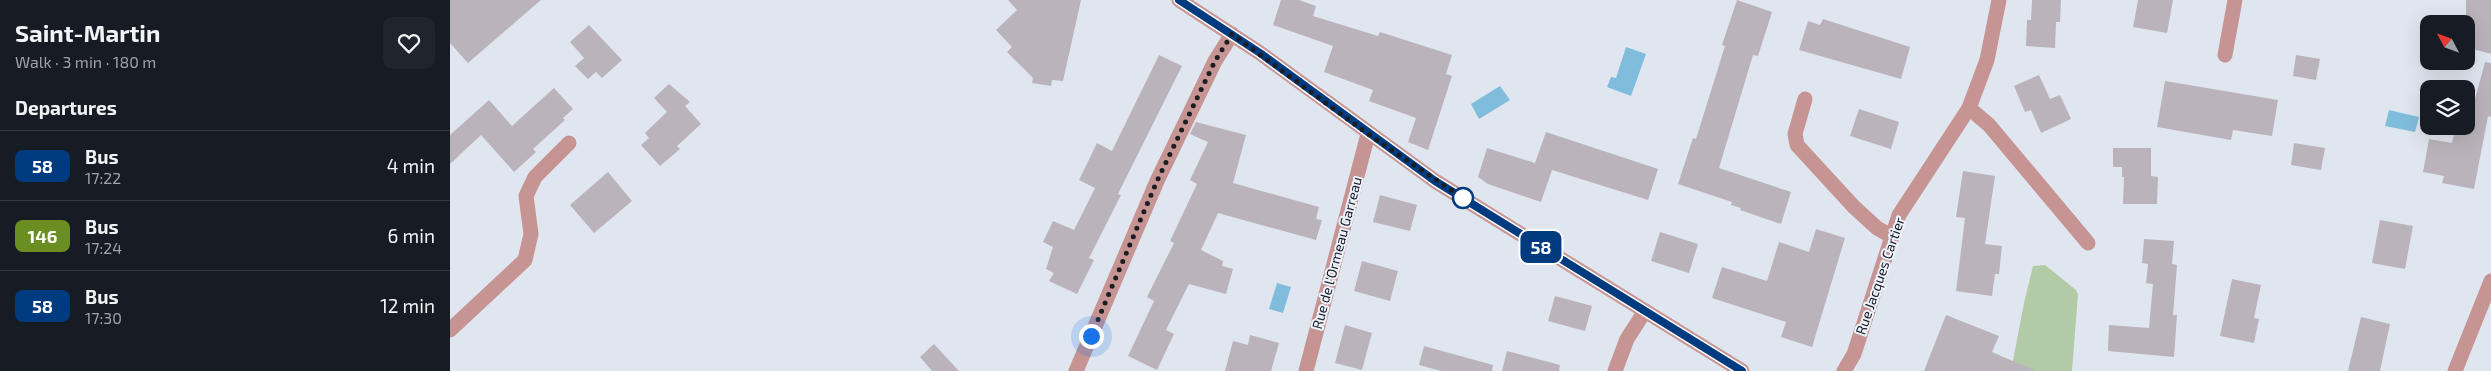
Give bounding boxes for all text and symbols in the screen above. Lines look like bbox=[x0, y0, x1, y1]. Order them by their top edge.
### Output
north arrow bbox=[2420, 15, 2475, 70]
map controls bbox=[2420, 15, 2475, 135]
button: heart bbox=[383, 17, 435, 69]
text: Saint-Martin bbox=[15, 18, 160, 47]
text: Walk · 3 min · 180 m bbox=[15, 52, 156, 71]
button: layers bbox=[2420, 80, 2475, 135]
text: Departures bbox=[15, 96, 117, 119]
text: Bus bbox=[85, 145, 119, 168]
text: 4 min bbox=[387, 154, 435, 177]
text: 58 bbox=[32, 155, 53, 177]
text: 17:22 bbox=[85, 168, 121, 187]
street label: Rue de l'Ormeau Garreau bbox=[1308, 175, 1365, 331]
unlabelled marker bbox=[1452, 187, 1474, 209]
text: Bus bbox=[85, 215, 119, 238]
street label: Rue Jacques Cartier bbox=[1851, 215, 1908, 337]
text: 6 min bbox=[387, 224, 435, 247]
text: 146 bbox=[28, 225, 57, 247]
line badge: 58 bbox=[1518, 231, 1564, 263]
text: 58 bbox=[1530, 236, 1552, 258]
text: 17:24 bbox=[85, 238, 122, 257]
text: Bus bbox=[85, 285, 119, 308]
text: 12 min bbox=[380, 294, 435, 317]
text: 58 bbox=[32, 295, 53, 317]
text: 17:30 bbox=[85, 308, 122, 327]
your location bbox=[1079, 324, 1104, 349]

